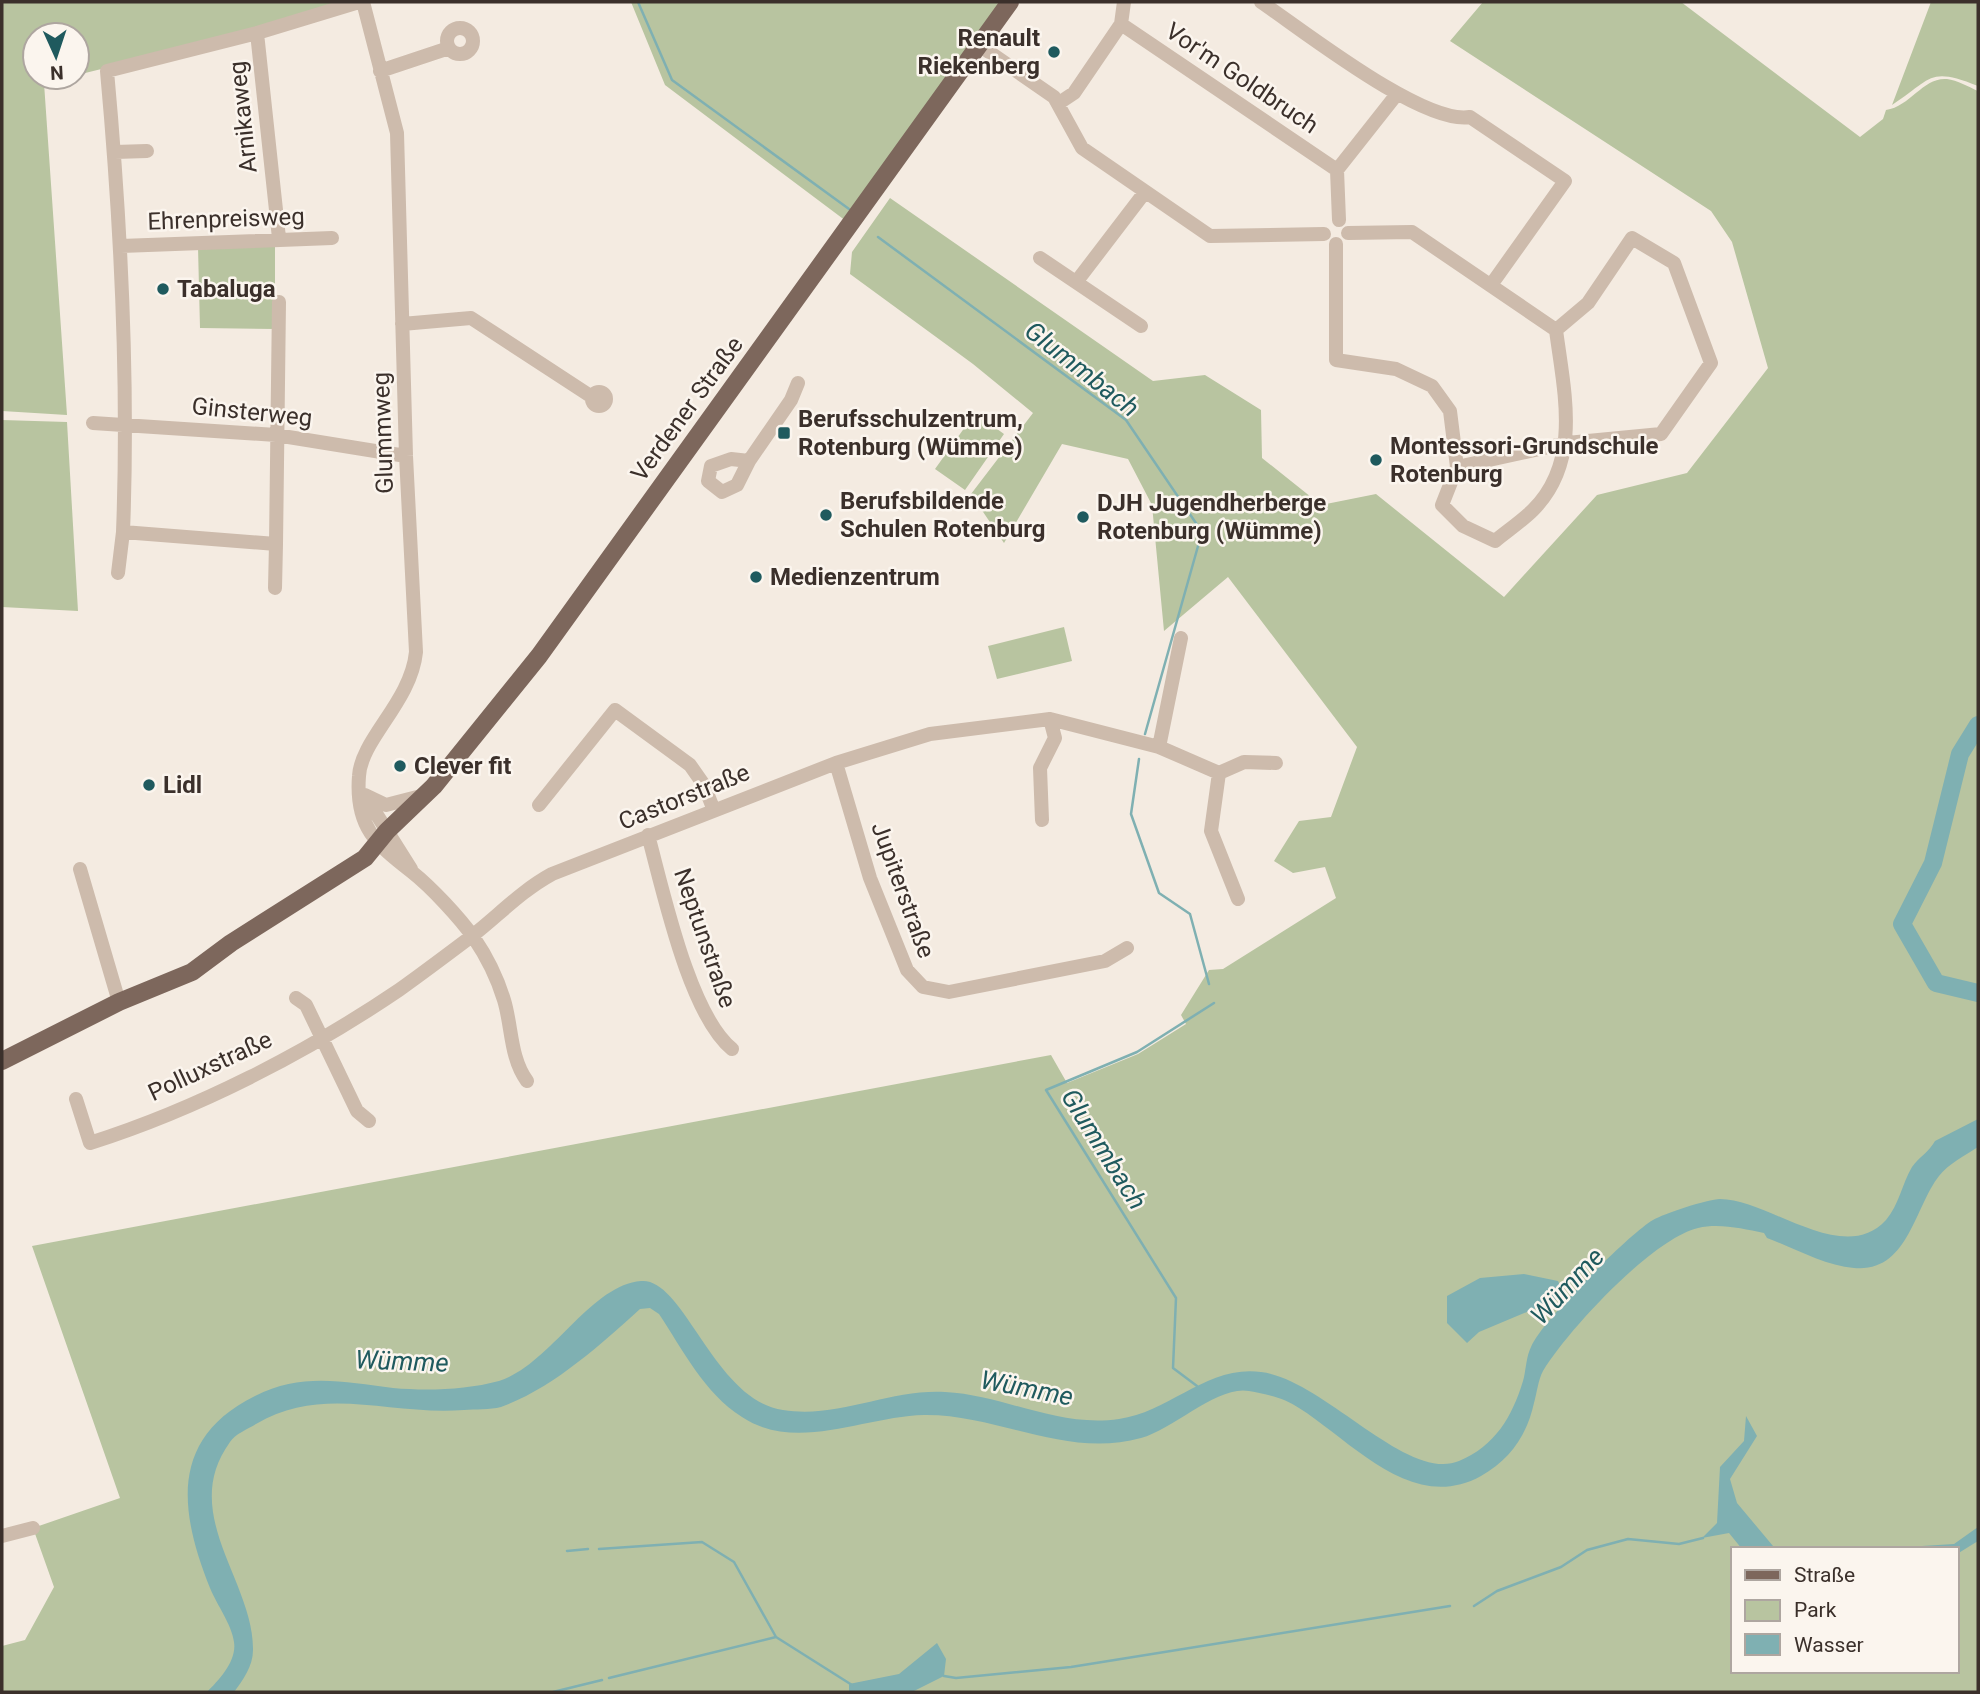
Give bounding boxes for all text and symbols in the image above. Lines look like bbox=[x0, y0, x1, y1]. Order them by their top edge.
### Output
street label: Vor'm Goldbruch bbox=[1160, 17, 1324, 139]
north arrow bbox=[21, 21, 91, 91]
place label: Renault Riekenberg bbox=[918, 24, 1040, 80]
marker: Renault Riekenberg bbox=[1046, 44, 1062, 60]
street label: Arnikaweg bbox=[223, 60, 263, 174]
text: N bbox=[50, 61, 64, 84]
street label: Ehrenpreisweg bbox=[147, 202, 305, 236]
place label: Tabaluga bbox=[177, 275, 276, 303]
marker: Tabaluga bbox=[155, 281, 171, 297]
water label: Glummbach bbox=[1019, 315, 1145, 423]
street label: Verdener Straße bbox=[625, 331, 749, 487]
street label: Glummweg bbox=[367, 372, 399, 494]
street label: Ginsterweg bbox=[190, 392, 314, 432]
place label: Berufsschulzentrum, Rotenburg (Wümme) bbox=[798, 405, 1023, 461]
marker: Berufsschulzentrum, Rotenburg (Wümme) bbox=[776, 425, 792, 441]
place label: Montessori-Grundschule Rotenburg bbox=[1390, 432, 1659, 488]
marker: Montessori-Grundschule Rotenburg bbox=[1368, 452, 1384, 468]
place label: Berufsbildende Schulen Rotenburg bbox=[840, 487, 1046, 543]
place label: DJH Jugendherberge Rotenburg (Wümme) bbox=[1097, 489, 1326, 545]
marker: Berufsbildende Schulen Rotenburg bbox=[818, 507, 834, 523]
marker: DJH Jugendherberge Rotenburg (Wümme) bbox=[1075, 509, 1091, 525]
place label: Medienzentrum bbox=[770, 563, 940, 591]
marker: Medienzentrum bbox=[748, 569, 764, 585]
place label: Clever fit bbox=[414, 752, 511, 780]
marker: Clever fit bbox=[392, 758, 408, 774]
street label: Castorstraße bbox=[615, 758, 753, 836]
place label: Lidl bbox=[163, 771, 202, 799]
marker: Lidl bbox=[141, 777, 157, 793]
street label: Jupiterstraße bbox=[865, 818, 941, 962]
street label: Neptunstraße bbox=[668, 865, 742, 1011]
street label: Polluxstraße bbox=[144, 1025, 276, 1107]
water label: Glummbach bbox=[1055, 1083, 1153, 1215]
water label: Wümme bbox=[1524, 1242, 1610, 1330]
water label: Wümme bbox=[355, 1344, 449, 1378]
water label: Wümme bbox=[978, 1364, 1076, 1412]
legend bbox=[1731, 1547, 1959, 1673]
text: Straße bbox=[1794, 1563, 1855, 1587]
text: Park bbox=[1794, 1598, 1837, 1622]
text: Wasser bbox=[1794, 1633, 1864, 1657]

